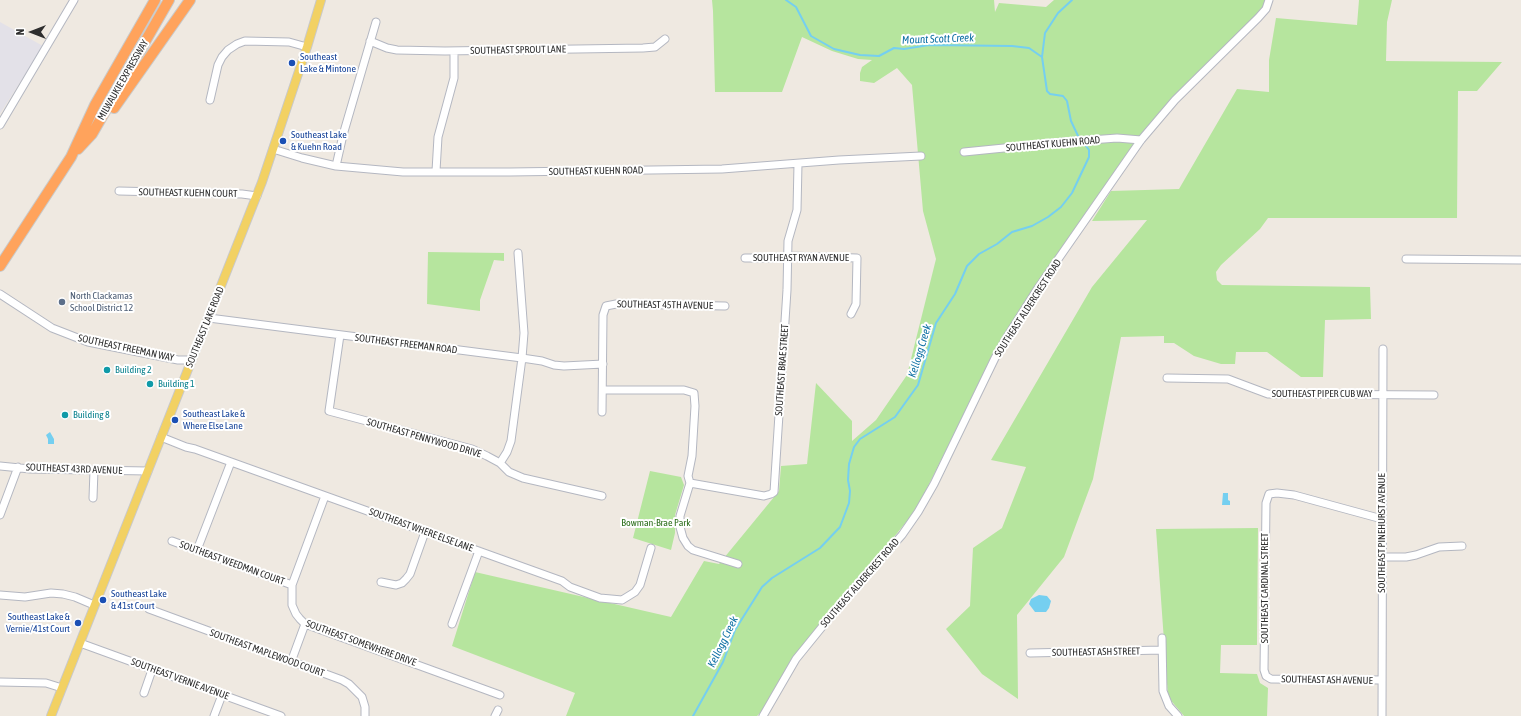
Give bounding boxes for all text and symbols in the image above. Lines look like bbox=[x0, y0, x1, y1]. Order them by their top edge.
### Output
north arrow bbox=[12, 12, 52, 52]
text: N bbox=[14, 29, 26, 35]
water label: Mount Scott Creek bbox=[902, 31, 974, 47]
street label: MILWAUKIE EXPRESSWAY bbox=[95, 38, 151, 122]
street label: SOUTHEAST SPROUT LANE bbox=[470, 43, 566, 57]
place label: Southeast Lake & Mintone bbox=[300, 51, 356, 74]
marker: Southeast Lake & Mintone bbox=[287, 58, 297, 68]
place label: Southeast Lake & Kuehn Road bbox=[291, 129, 347, 152]
street label: SOUTHEAST KUEHN ROAD bbox=[1005, 134, 1101, 154]
marker: Southeast Lake & Kuehn Road bbox=[278, 136, 288, 146]
street label: SOUTHEAST KUEHN ROAD bbox=[549, 164, 643, 178]
street label: SOUTHEAST KUEHN COURT bbox=[138, 186, 238, 200]
street label: SOUTHEAST RYAN AVENUE bbox=[753, 252, 849, 264]
street label: SOUTHEAST ALDERCREST ROAD bbox=[992, 257, 1064, 359]
street label: SOUTHEAST LAKE ROAD bbox=[183, 285, 227, 369]
place label: North Clackamas School District 12 bbox=[70, 290, 133, 314]
marker: North Clackamas School District 12 bbox=[57, 297, 67, 307]
street label: SOUTHEAST 45TH AVENUE bbox=[617, 298, 713, 312]
water label: Kellogg Creek bbox=[906, 323, 934, 379]
street label: SOUTHEAST BRAE STREET bbox=[773, 324, 791, 416]
street label: SOUTHEAST FREEMAN WAY bbox=[77, 332, 175, 364]
street label: SOUTHEAST FREEMAN ROAD bbox=[354, 332, 458, 356]
place label: Building 2 bbox=[115, 364, 152, 376]
marker: Building 2 bbox=[102, 365, 112, 375]
place label: Building 1 bbox=[158, 378, 195, 390]
marker: Building 1 bbox=[145, 379, 155, 389]
street label: SOUTHEAST PIPER CUB WAY bbox=[1272, 388, 1372, 400]
place label: Southeast Lake & Where Else Lane bbox=[183, 408, 245, 432]
place label: Building 8 bbox=[73, 409, 110, 421]
marker: Building 8 bbox=[60, 410, 70, 420]
marker: Southeast Lake & Where Else Lane bbox=[170, 415, 180, 425]
street label: SOUTHEAST PENNYWOOD DRIVE bbox=[365, 416, 483, 460]
street label: SOUTHEAST 43RD AVENUE bbox=[26, 461, 122, 477]
street label: SOUTHEAST PINEHURST AVENUE bbox=[1376, 473, 1388, 593]
street label: SOUTHEAST WHERE ELSE LANE bbox=[367, 506, 475, 554]
park label: Bowman-Brae Park bbox=[621, 517, 691, 529]
street label: SOUTHEAST CARDINAL STREET bbox=[1259, 533, 1271, 643]
street label: SOUTHEAST ALDERCREST ROAD bbox=[818, 536, 902, 630]
street label: SOUTHEAST WEEDMAN COURT bbox=[178, 538, 286, 588]
place label: Southeast Lake & 41st Court bbox=[111, 588, 167, 612]
marker: Southeast Lake & 41st Court bbox=[98, 595, 108, 605]
place label: Southeast Lake & Vernie/41st Court bbox=[6, 611, 70, 634]
water label: Kellogg Creek bbox=[705, 614, 741, 670]
street label: SOUTHEAST SOMEWHERE DRIVE bbox=[304, 617, 418, 669]
marker: Southeast Lake & Vernie/41st Court bbox=[73, 618, 83, 628]
street label: SOUTHEAST MAPLEWOOD COURT bbox=[208, 627, 326, 679]
street label: SOUTHEAST ASH STREET bbox=[1052, 645, 1140, 659]
street label: SOUTHEAST VERNIE AVENUE bbox=[129, 656, 231, 702]
street label: SOUTHEAST ASH AVENUE bbox=[1281, 673, 1373, 687]

